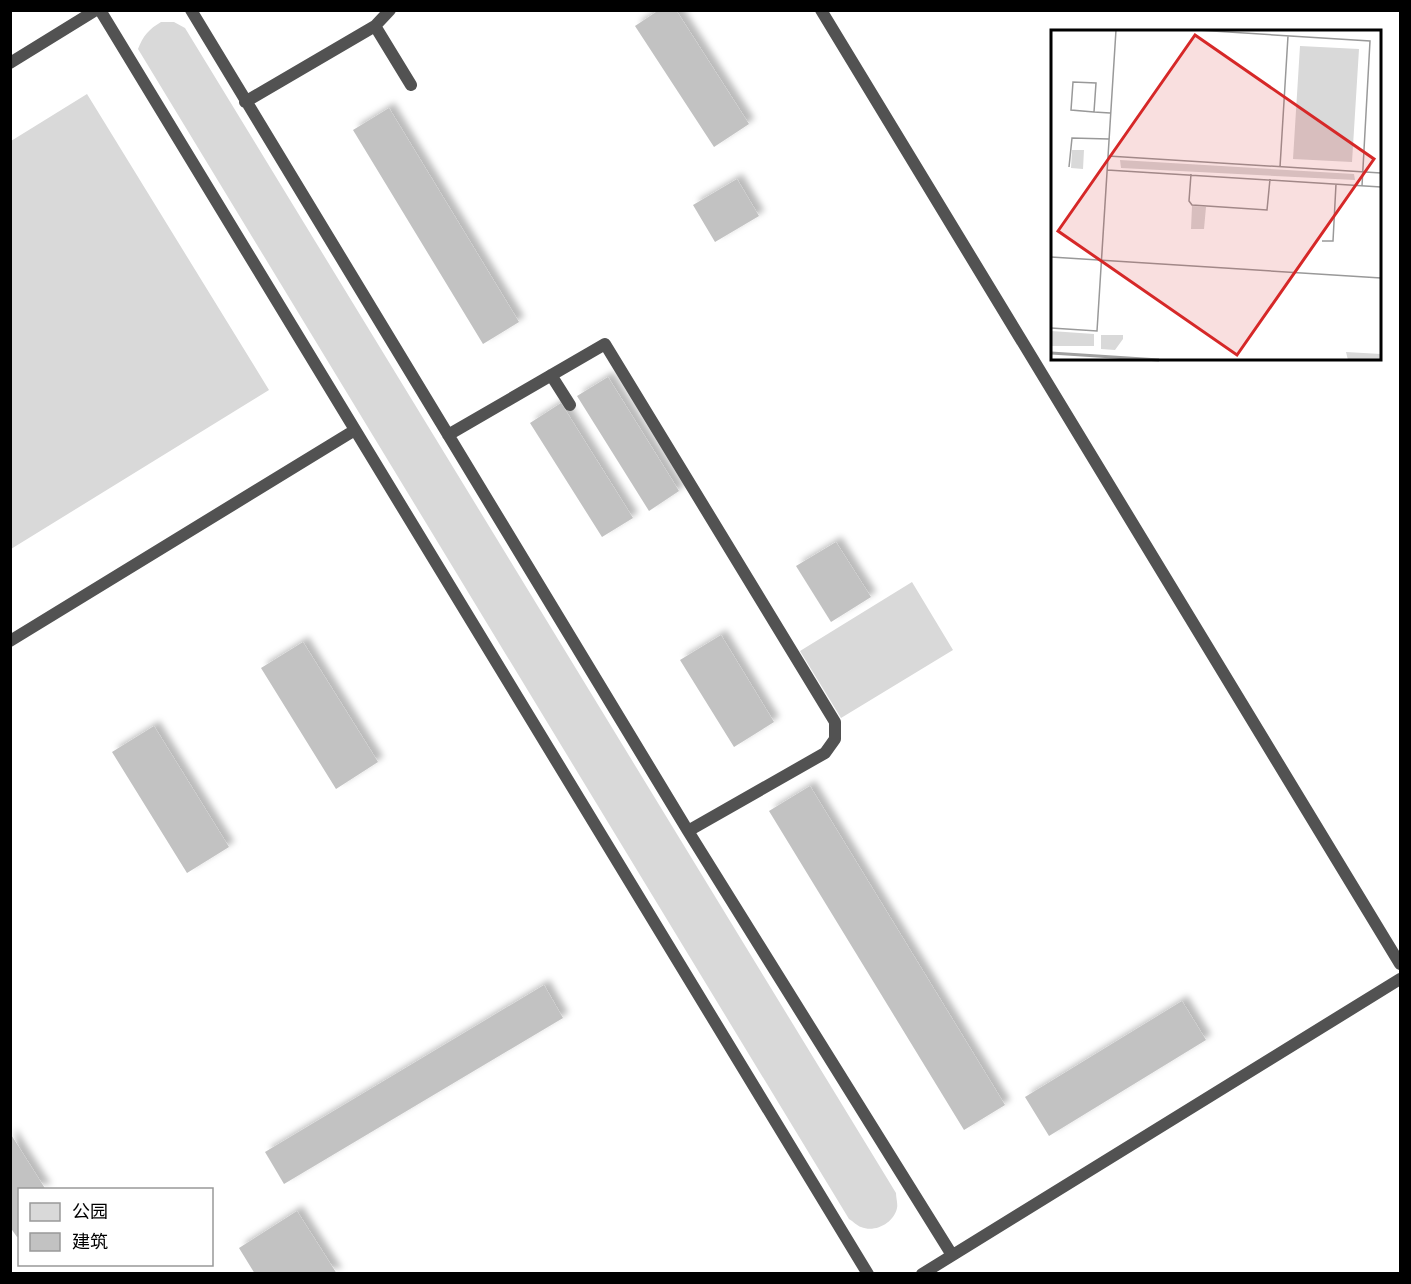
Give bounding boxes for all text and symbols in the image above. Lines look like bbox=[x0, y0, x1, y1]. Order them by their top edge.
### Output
inset map bbox=[1051, 30, 1381, 360]
legend bbox=[18, 1188, 213, 1266]
text: 公园 bbox=[72, 1201, 108, 1223]
text: 建筑 bbox=[72, 1231, 108, 1253]

